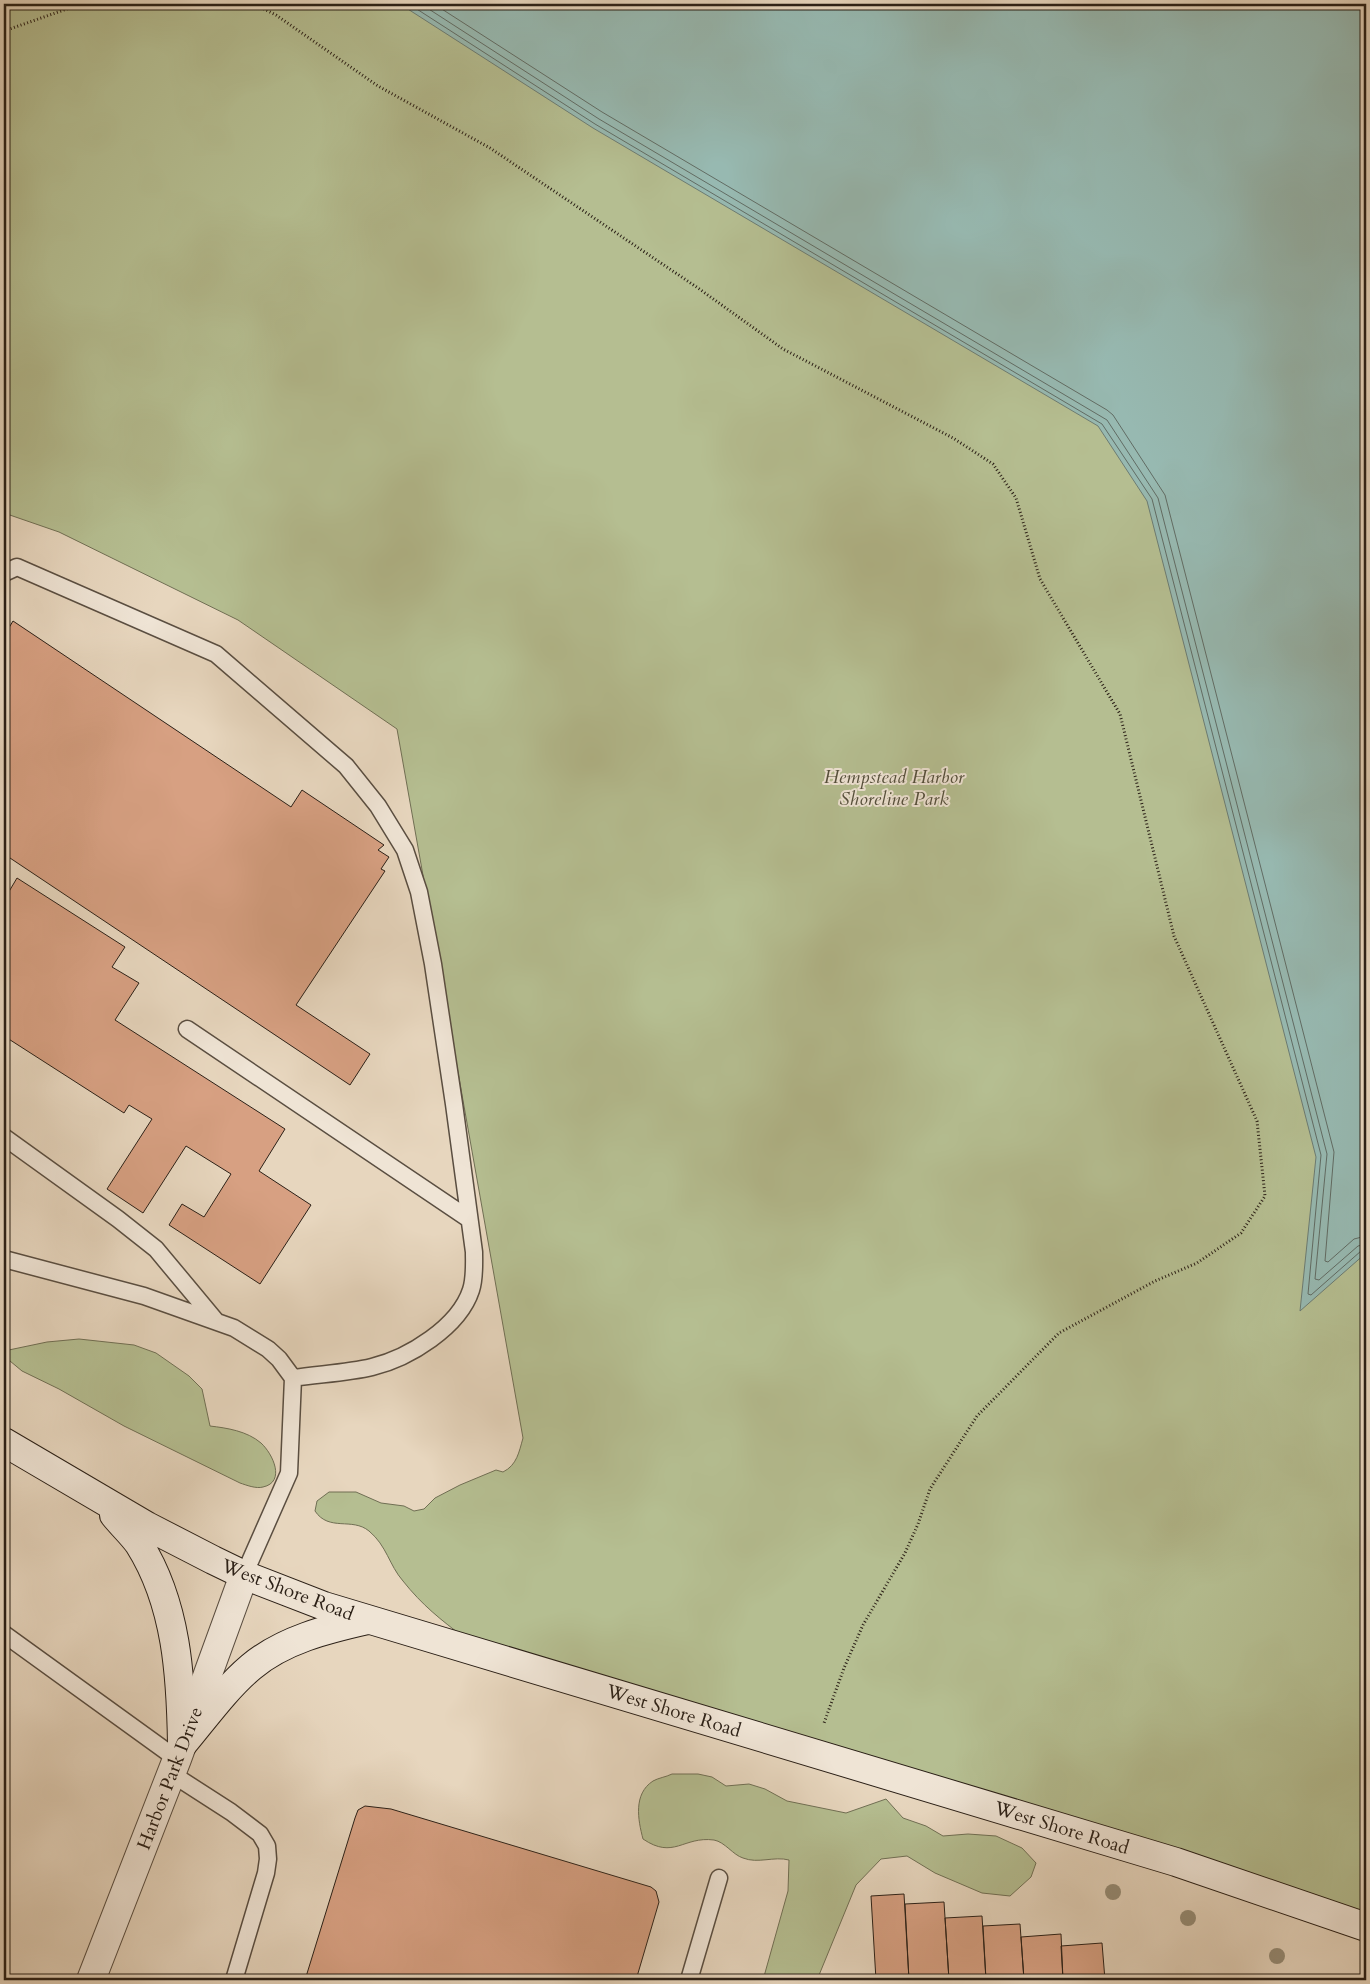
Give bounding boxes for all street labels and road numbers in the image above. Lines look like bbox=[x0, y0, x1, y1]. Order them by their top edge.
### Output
street label: West Shore Road bbox=[217, 1552, 358, 1627]
street label: West Shore Road bbox=[602, 1678, 744, 1744]
street label: Harbor Park Drive bbox=[131, 1703, 209, 1854]
street label: West Shore Road bbox=[990, 1795, 1132, 1861]

